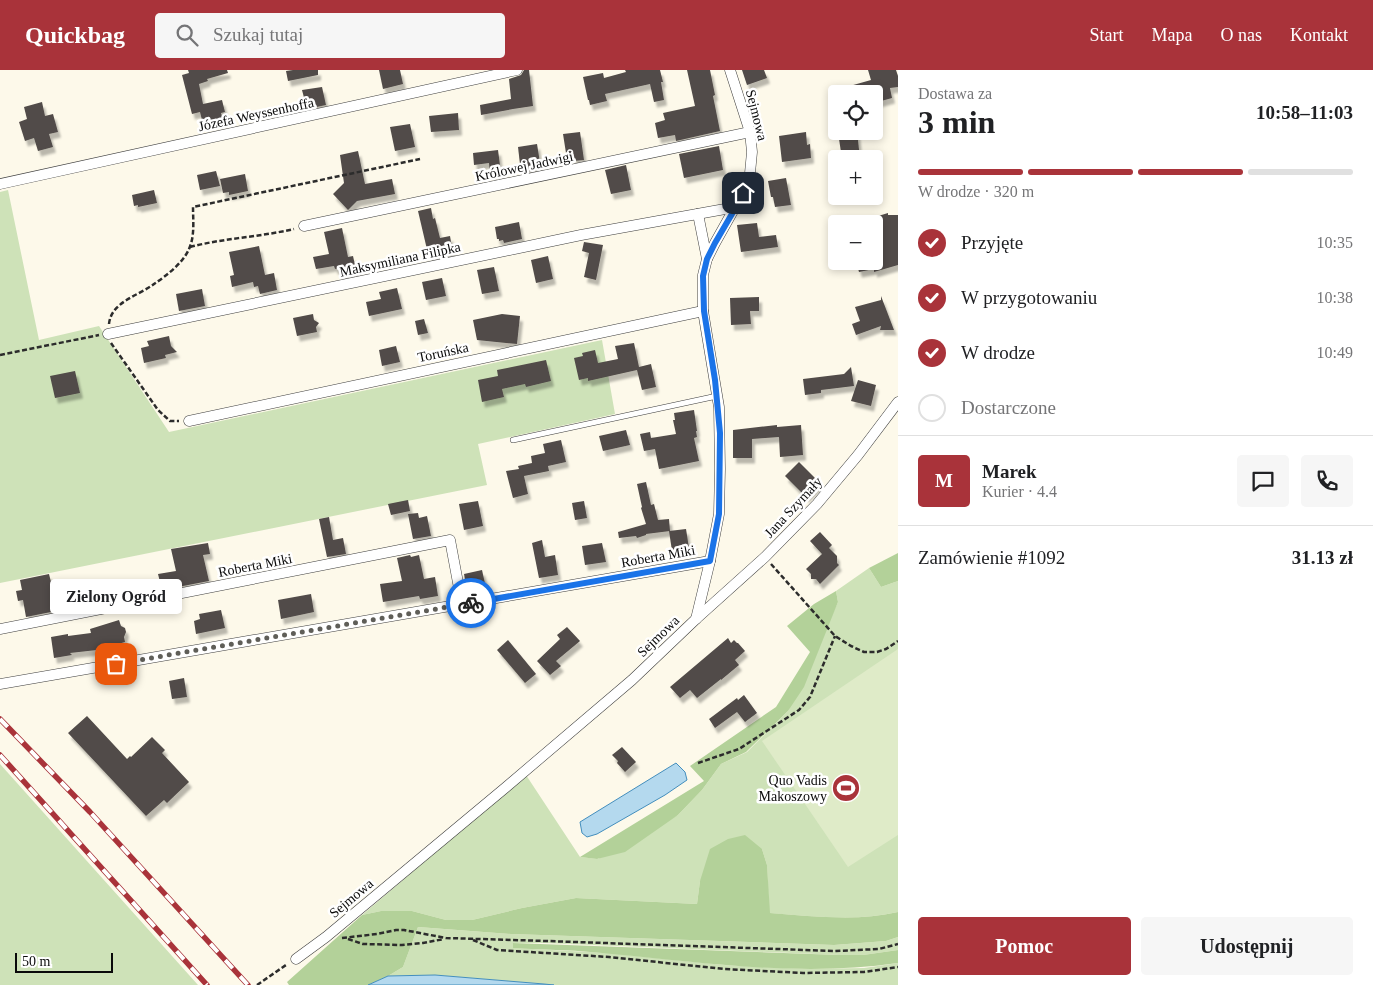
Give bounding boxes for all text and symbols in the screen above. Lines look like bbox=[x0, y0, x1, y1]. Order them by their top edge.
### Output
search box bbox=[155, 13, 505, 58]
icon: search bbox=[173, 21, 201, 49]
text: Quickbag bbox=[25, 22, 125, 48]
text: Szukaj tutaj bbox=[213, 24, 303, 45]
text: Start bbox=[1090, 25, 1124, 45]
text: Mapa bbox=[1152, 25, 1193, 45]
text: O nas bbox=[1221, 25, 1262, 45]
text: Kontakt bbox=[1290, 25, 1348, 45]
map controls bbox=[828, 85, 883, 270]
button: locate bbox=[828, 85, 883, 140]
text: Dostawa za bbox=[918, 85, 992, 102]
street label: Sejmowa bbox=[743, 88, 770, 143]
street label: Józefa Weyssenhoffa bbox=[197, 95, 316, 134]
text: 10:58–11:03 bbox=[1256, 102, 1353, 123]
text: 3 min bbox=[918, 104, 995, 140]
street label: Królowej Jadwigi bbox=[474, 149, 575, 184]
button: + bbox=[828, 150, 883, 205]
pin bbox=[722, 172, 764, 214]
icon: home bbox=[729, 179, 757, 207]
text: W drodze · 320 m bbox=[918, 183, 1034, 200]
button: − bbox=[828, 215, 883, 270]
icon: check bbox=[918, 229, 946, 257]
text: Przyjęte bbox=[961, 232, 1023, 253]
text: 10:35 bbox=[1317, 234, 1353, 251]
street label: Maksymiliana Filipka bbox=[338, 239, 463, 280]
icon: check bbox=[918, 284, 946, 312]
text: W przygotowaniu bbox=[961, 287, 1097, 308]
text: 10:38 bbox=[1317, 289, 1353, 306]
icon: check bbox=[918, 339, 946, 367]
street label: Toruńska bbox=[416, 340, 471, 365]
text: W drodze bbox=[961, 342, 1035, 363]
text: 10:49 bbox=[1317, 344, 1353, 361]
text: Dostarczone bbox=[961, 397, 1056, 418]
button: chat bbox=[1237, 455, 1289, 507]
button: phone bbox=[1301, 455, 1353, 507]
text: Marek bbox=[982, 461, 1037, 482]
text: M bbox=[935, 470, 953, 491]
street label: Jana Szymały bbox=[761, 474, 825, 541]
text: Kurier · 4.4 bbox=[982, 483, 1057, 500]
street label: Roberta Miki bbox=[620, 543, 696, 570]
text: Zamówienie #1092 bbox=[918, 547, 1065, 568]
text: 31.13 zł bbox=[1292, 547, 1353, 568]
street label: Roberta Miki bbox=[217, 551, 293, 580]
courier bbox=[446, 578, 496, 628]
callout: Zielony Ogród bbox=[50, 579, 182, 614]
text: Zielony Ogród bbox=[66, 588, 166, 605]
icon: bike bbox=[457, 589, 485, 617]
street label: Sejmowa bbox=[634, 612, 683, 660]
pin bbox=[95, 643, 137, 685]
icon: bag bbox=[102, 650, 130, 678]
place label: Quo Vadis Makoszowy bbox=[759, 773, 827, 804]
sports icon: Quo Vadis Makoszowy bbox=[831, 773, 861, 803]
street label: Sejmowa bbox=[327, 875, 377, 921]
button: Pomoc bbox=[918, 917, 1131, 975]
button: Udostępnij bbox=[1141, 917, 1353, 975]
scale bar bbox=[15, 950, 112, 973]
text: 50 m bbox=[22, 954, 50, 969]

